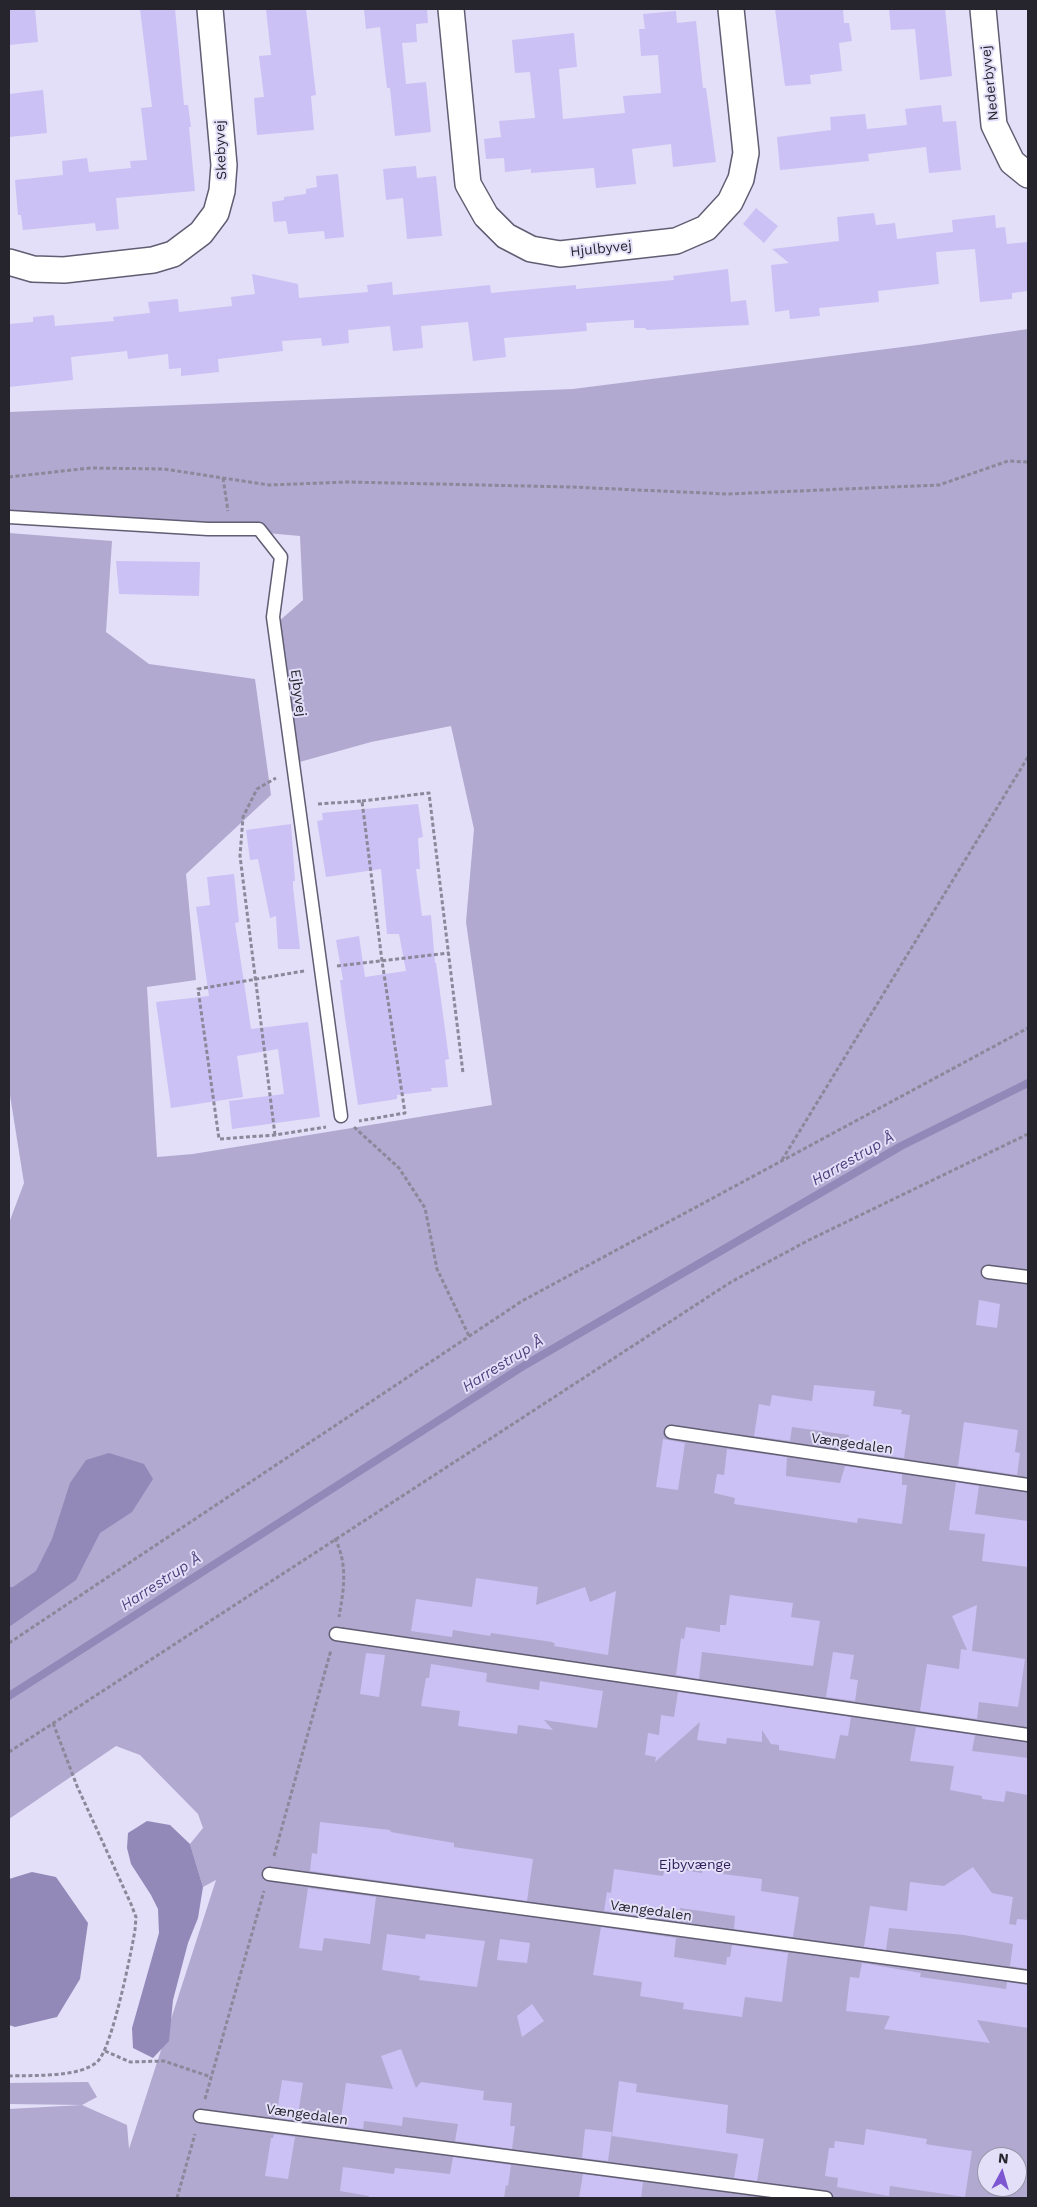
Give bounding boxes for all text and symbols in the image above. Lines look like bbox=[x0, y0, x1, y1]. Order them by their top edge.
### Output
street label: Nederbyvej bbox=[978, 44, 1002, 122]
street label: Skebyvej bbox=[212, 120, 230, 180]
street label: Hjulbyvej bbox=[569, 237, 633, 261]
street label: Ejbyvej bbox=[286, 668, 310, 718]
water label: Harrestrup Å bbox=[809, 1128, 897, 1190]
water label: Harrestrup Å bbox=[459, 1332, 547, 1396]
street label: Vængedalen bbox=[810, 1430, 894, 1458]
water label: Harrestrup Å bbox=[117, 1549, 205, 1615]
park label: Ejbyvænge bbox=[659, 1857, 731, 1873]
street label: Vængedalen bbox=[609, 1897, 693, 1925]
street label: Vængedalen bbox=[265, 2101, 349, 2129]
north arrow bbox=[977, 2147, 1027, 2197]
text: N bbox=[997, 2150, 1009, 2167]

